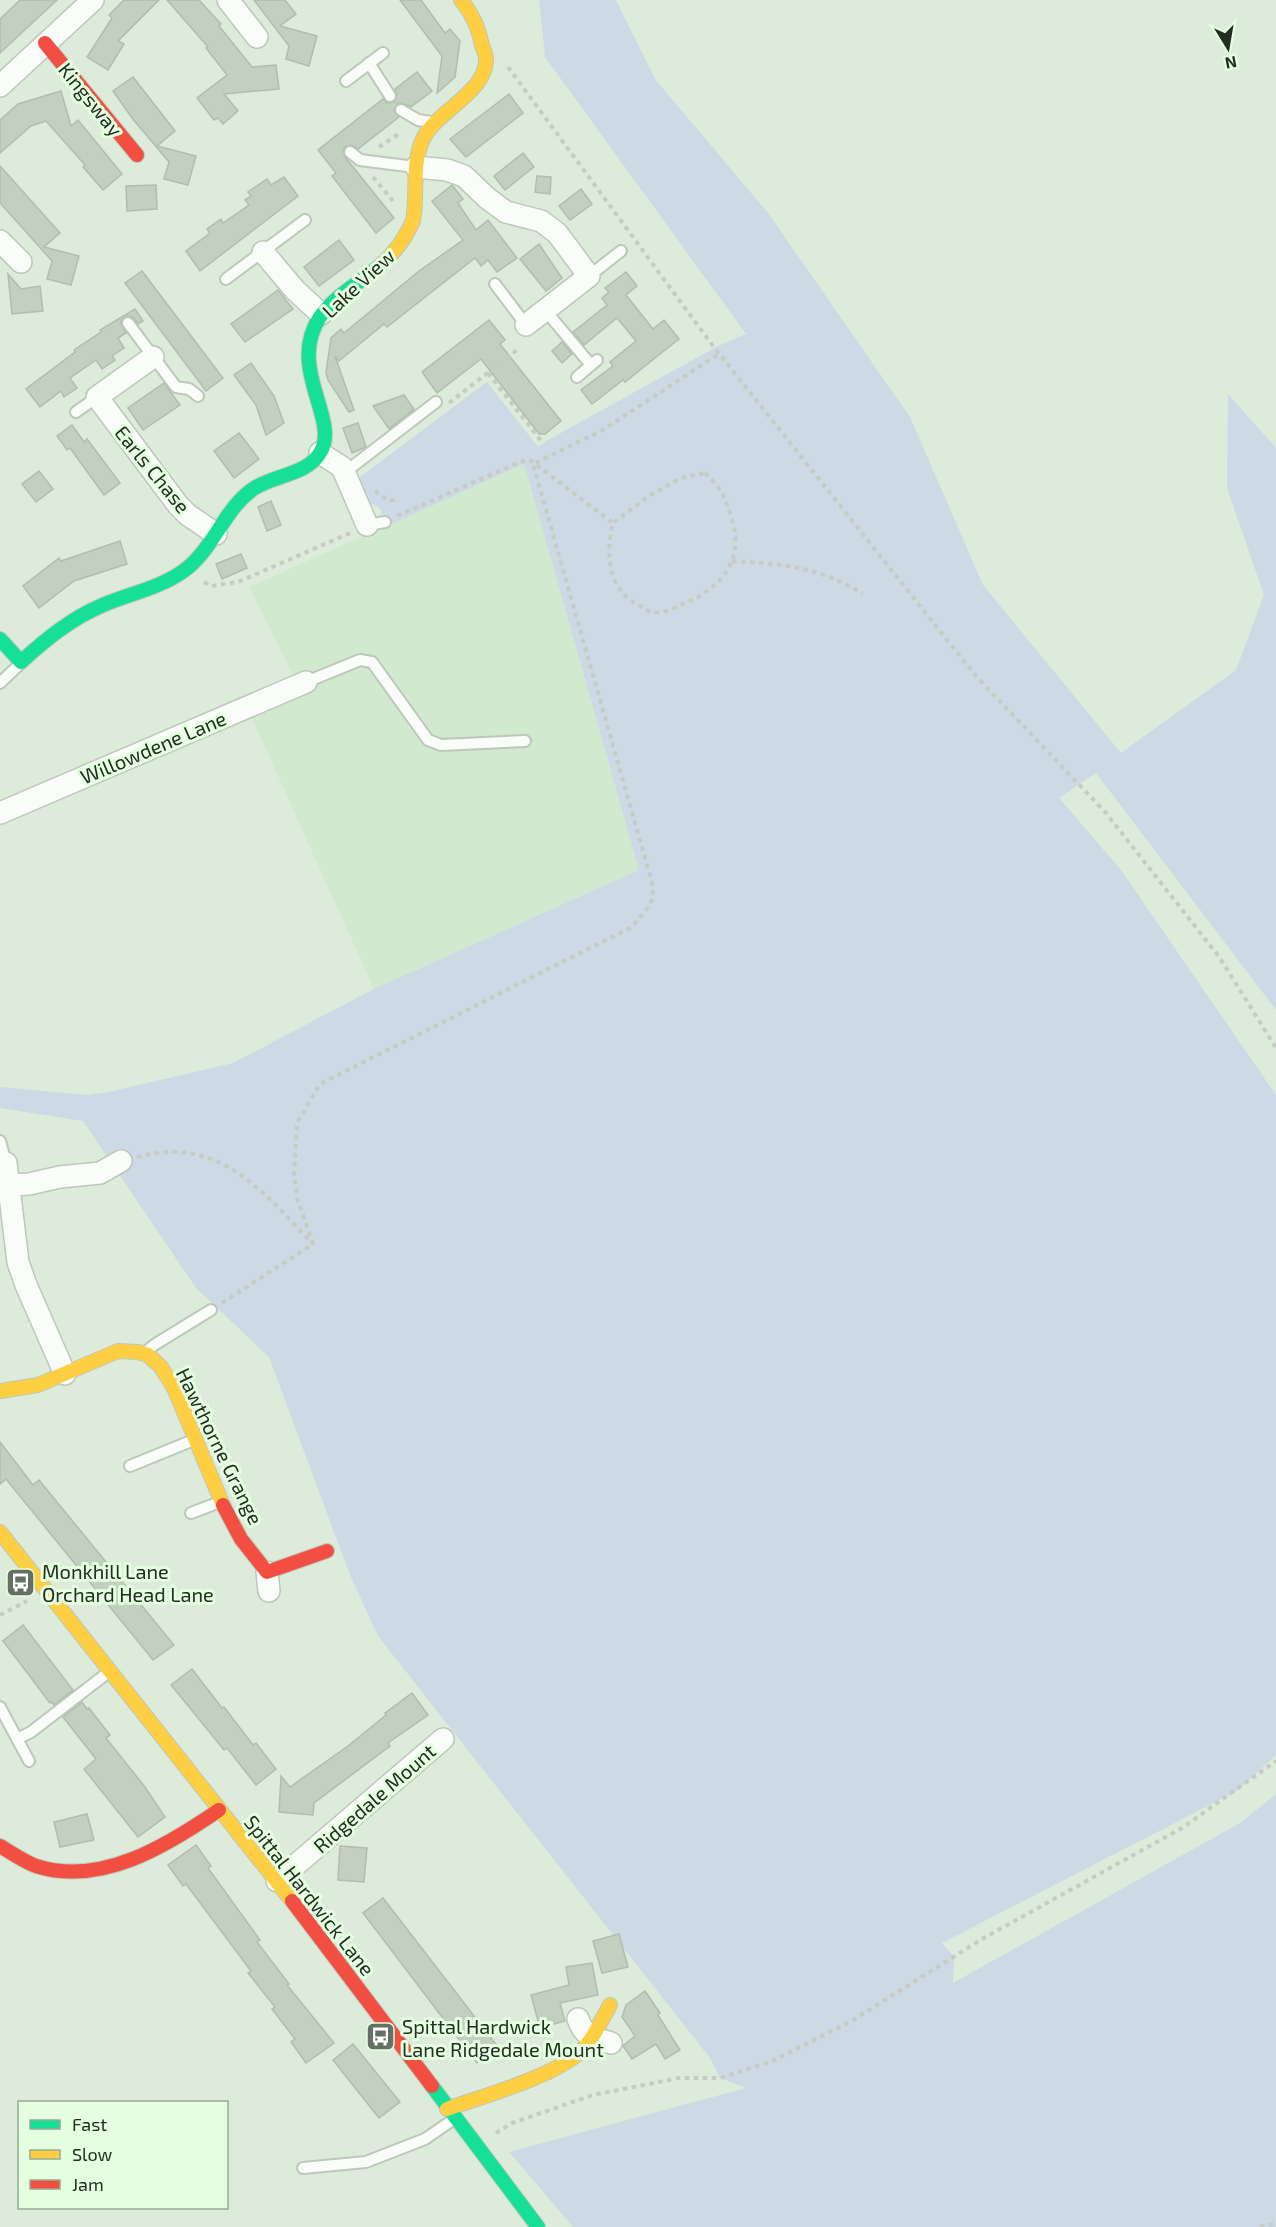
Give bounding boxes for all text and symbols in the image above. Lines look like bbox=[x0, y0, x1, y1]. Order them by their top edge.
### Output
north arrow bbox=[1198, 18, 1258, 78]
text: N bbox=[1223, 53, 1238, 74]
street label: Kingsway bbox=[54, 57, 128, 141]
street label: Lake View bbox=[317, 243, 399, 323]
street label: Earls Chase bbox=[110, 420, 196, 518]
street label: Willowdene Lane bbox=[76, 705, 230, 789]
street label: Hawthorne Grange bbox=[172, 1364, 268, 1528]
place label: Monkhill Lane Orchard Head Lane bbox=[42, 1559, 214, 1606]
bus stop icon: Monkhill Lane Orchard Head Lane bbox=[5, 1567, 37, 1599]
street label: Ridgedale Mount bbox=[308, 1738, 440, 1857]
street label: Spittal Hardwick Lane bbox=[240, 1810, 380, 1980]
place label: Spittal Hardwick Lane Ridgedale Mount bbox=[402, 2014, 604, 2061]
bus stop icon: Spittal Hardwick Lane Ridgedale Mount bbox=[365, 2021, 397, 2053]
legend bbox=[18, 2101, 228, 2209]
text: Fast bbox=[72, 2113, 107, 2135]
text: Slow bbox=[72, 2143, 113, 2165]
text: Jam bbox=[72, 2173, 104, 2195]

